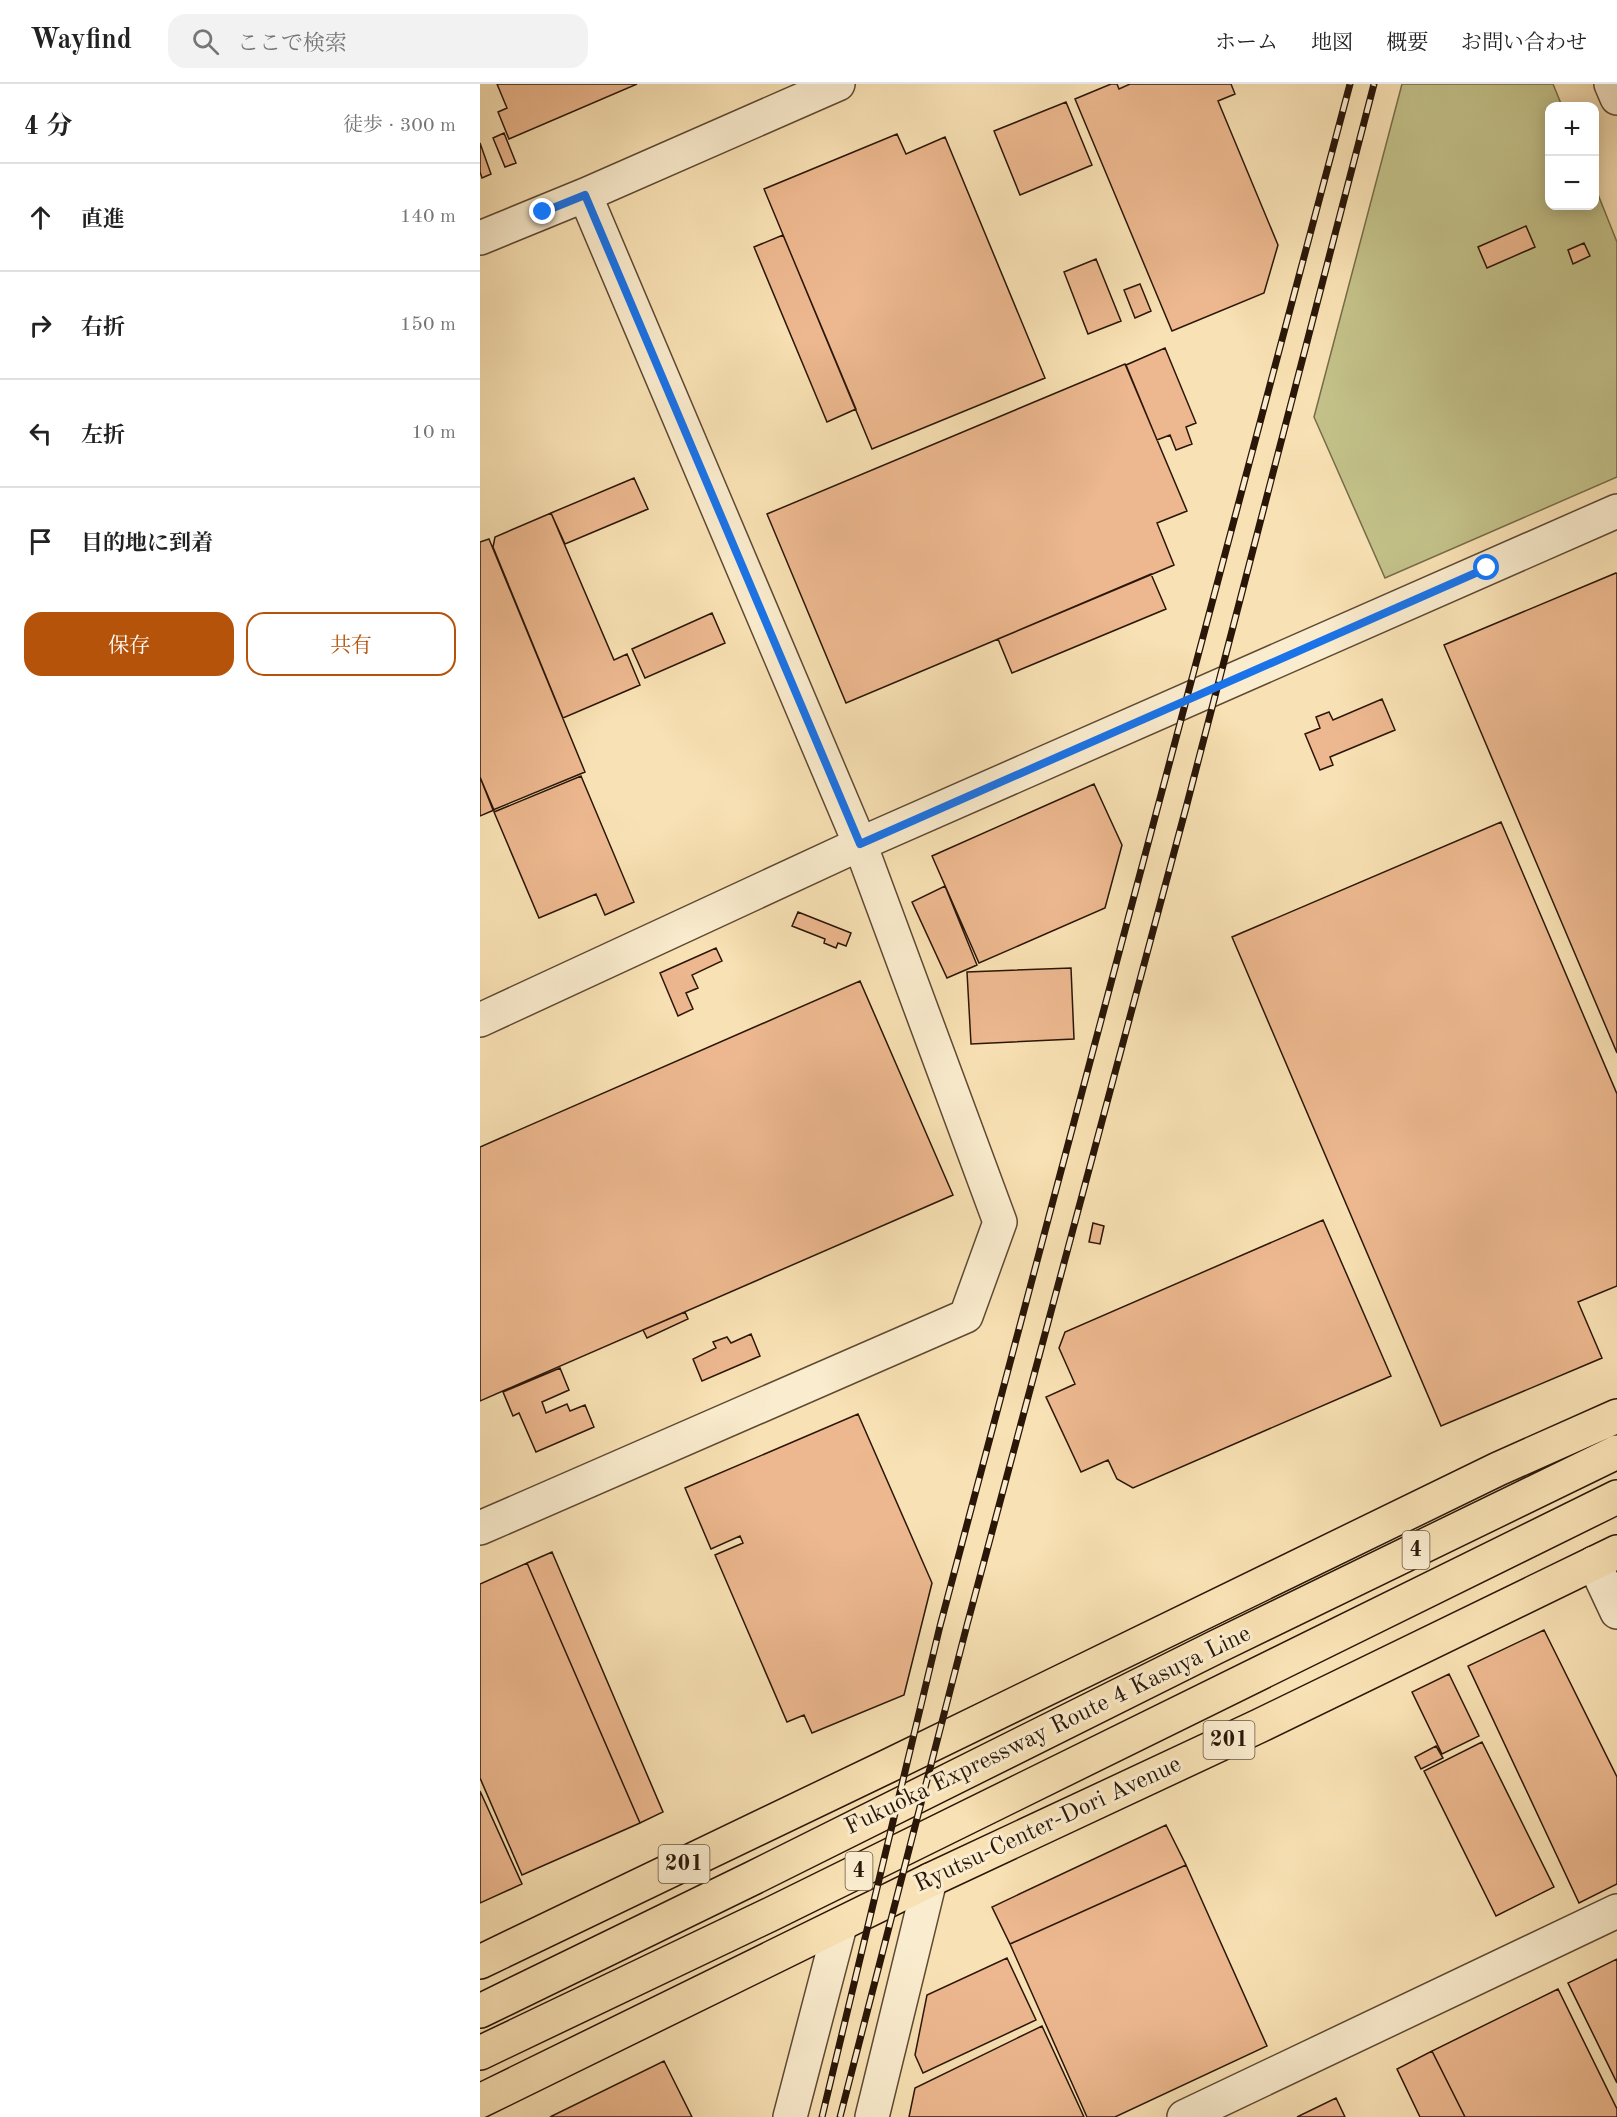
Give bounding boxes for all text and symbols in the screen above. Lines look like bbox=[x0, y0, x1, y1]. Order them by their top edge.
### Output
search box bbox=[168, 14, 588, 68]
icon: search bbox=[189, 25, 222, 58]
text: Wayfind bbox=[30, 27, 132, 55]
text: ここで検索 bbox=[237, 33, 347, 55]
text: ホーム bbox=[1215, 33, 1278, 54]
text: 地図 bbox=[1311, 33, 1353, 54]
text: 概要 bbox=[1386, 33, 1428, 54]
text: お問い合わせ bbox=[1461, 33, 1587, 54]
map controls bbox=[1545, 102, 1599, 210]
button: + bbox=[1545, 102, 1599, 156]
text: 4 分 bbox=[24, 114, 72, 140]
text: 徒歩 · 300 m bbox=[343, 116, 456, 136]
button: − bbox=[1545, 156, 1599, 210]
route end bbox=[529, 198, 555, 224]
icon: ahead bbox=[24, 201, 57, 234]
text: 140 m bbox=[400, 207, 456, 227]
text: 直進 bbox=[81, 209, 125, 231]
icon: right bbox=[24, 309, 57, 342]
text: 150 m bbox=[400, 315, 456, 335]
text: 右折 bbox=[81, 317, 125, 339]
icon: left bbox=[24, 417, 57, 450]
text: 10 m bbox=[411, 423, 456, 443]
text: 左折 bbox=[81, 425, 125, 447]
icon: arrive bbox=[24, 525, 57, 558]
text: 目的地に到着 bbox=[81, 533, 213, 555]
route start bbox=[1473, 554, 1499, 580]
button: 保存 bbox=[24, 612, 234, 676]
button: 共有 bbox=[246, 612, 456, 676]
road number: 4 bbox=[1402, 1531, 1430, 1569]
street label: Fukuoka Expressway Route 4 Kasuya Line bbox=[841, 1622, 1255, 1840]
road number: 201 bbox=[1204, 1721, 1254, 1759]
street label: Ryutsu-Center-Dori Avenue bbox=[911, 1753, 1185, 1897]
road number: 201 bbox=[658, 1845, 710, 1883]
road number: 4 bbox=[846, 1852, 872, 1890]

